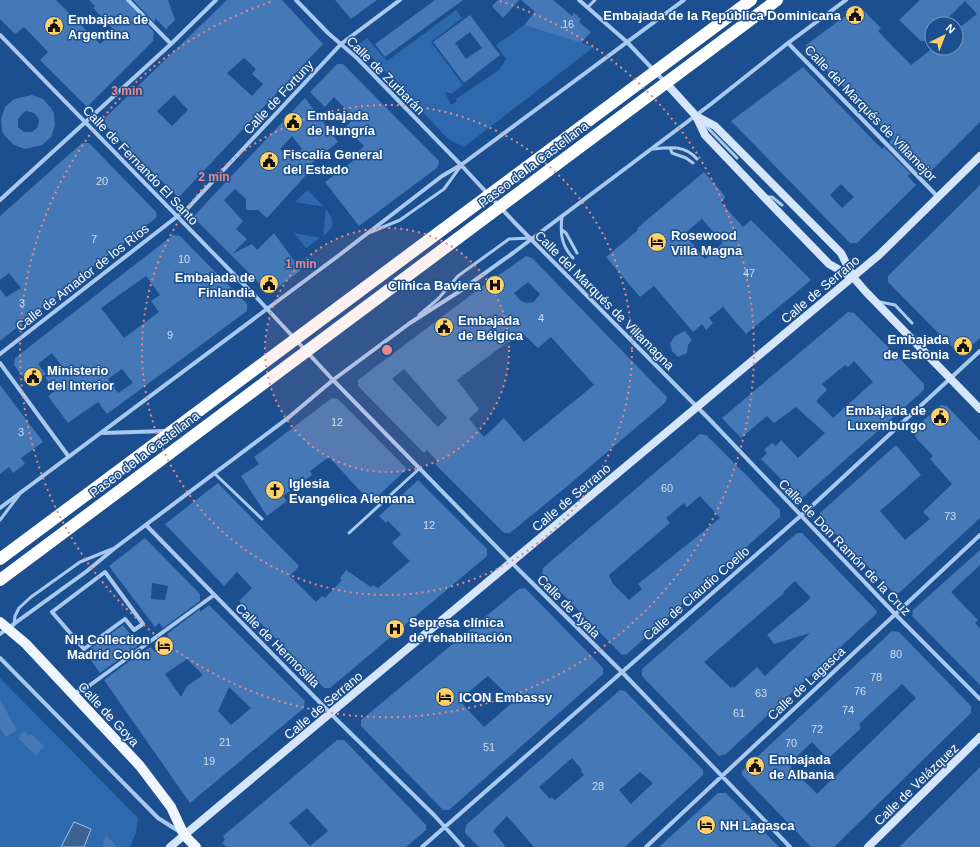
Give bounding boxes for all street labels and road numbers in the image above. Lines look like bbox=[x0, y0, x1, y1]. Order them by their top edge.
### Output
street label: Calle de Zurbarán bbox=[344, 33, 428, 117]
street label: Calle del Marqués de Villamejor bbox=[802, 42, 940, 185]
street label: Calle de Fortuny bbox=[240, 57, 317, 137]
street label: Calle de Fernando El Santo bbox=[80, 103, 202, 228]
street label: Paseo de la Castellana bbox=[475, 118, 592, 211]
street label: Calle de Amador de los Ríos bbox=[13, 220, 152, 334]
street label: Calle del Marqués de Villamagna bbox=[532, 228, 678, 374]
street label: Calle de Serrano bbox=[778, 252, 863, 326]
street label: Paseo de la Castellana bbox=[86, 408, 203, 501]
street label: Calle de Serrano bbox=[529, 460, 614, 534]
street label: Calle de Don Ramón de la Cruz bbox=[775, 476, 914, 619]
street label: Calle de Claudio Coello bbox=[640, 543, 753, 644]
street label: Calle de Ayala bbox=[534, 572, 604, 642]
street label: Calle de Hermosilla bbox=[232, 600, 323, 691]
street label: Calle de Lagasca bbox=[764, 643, 849, 723]
street label: Calle de Serrano bbox=[281, 668, 366, 742]
street label: Calle de Goya bbox=[75, 679, 143, 750]
street label: Calle de Velázquez bbox=[871, 740, 962, 828]

